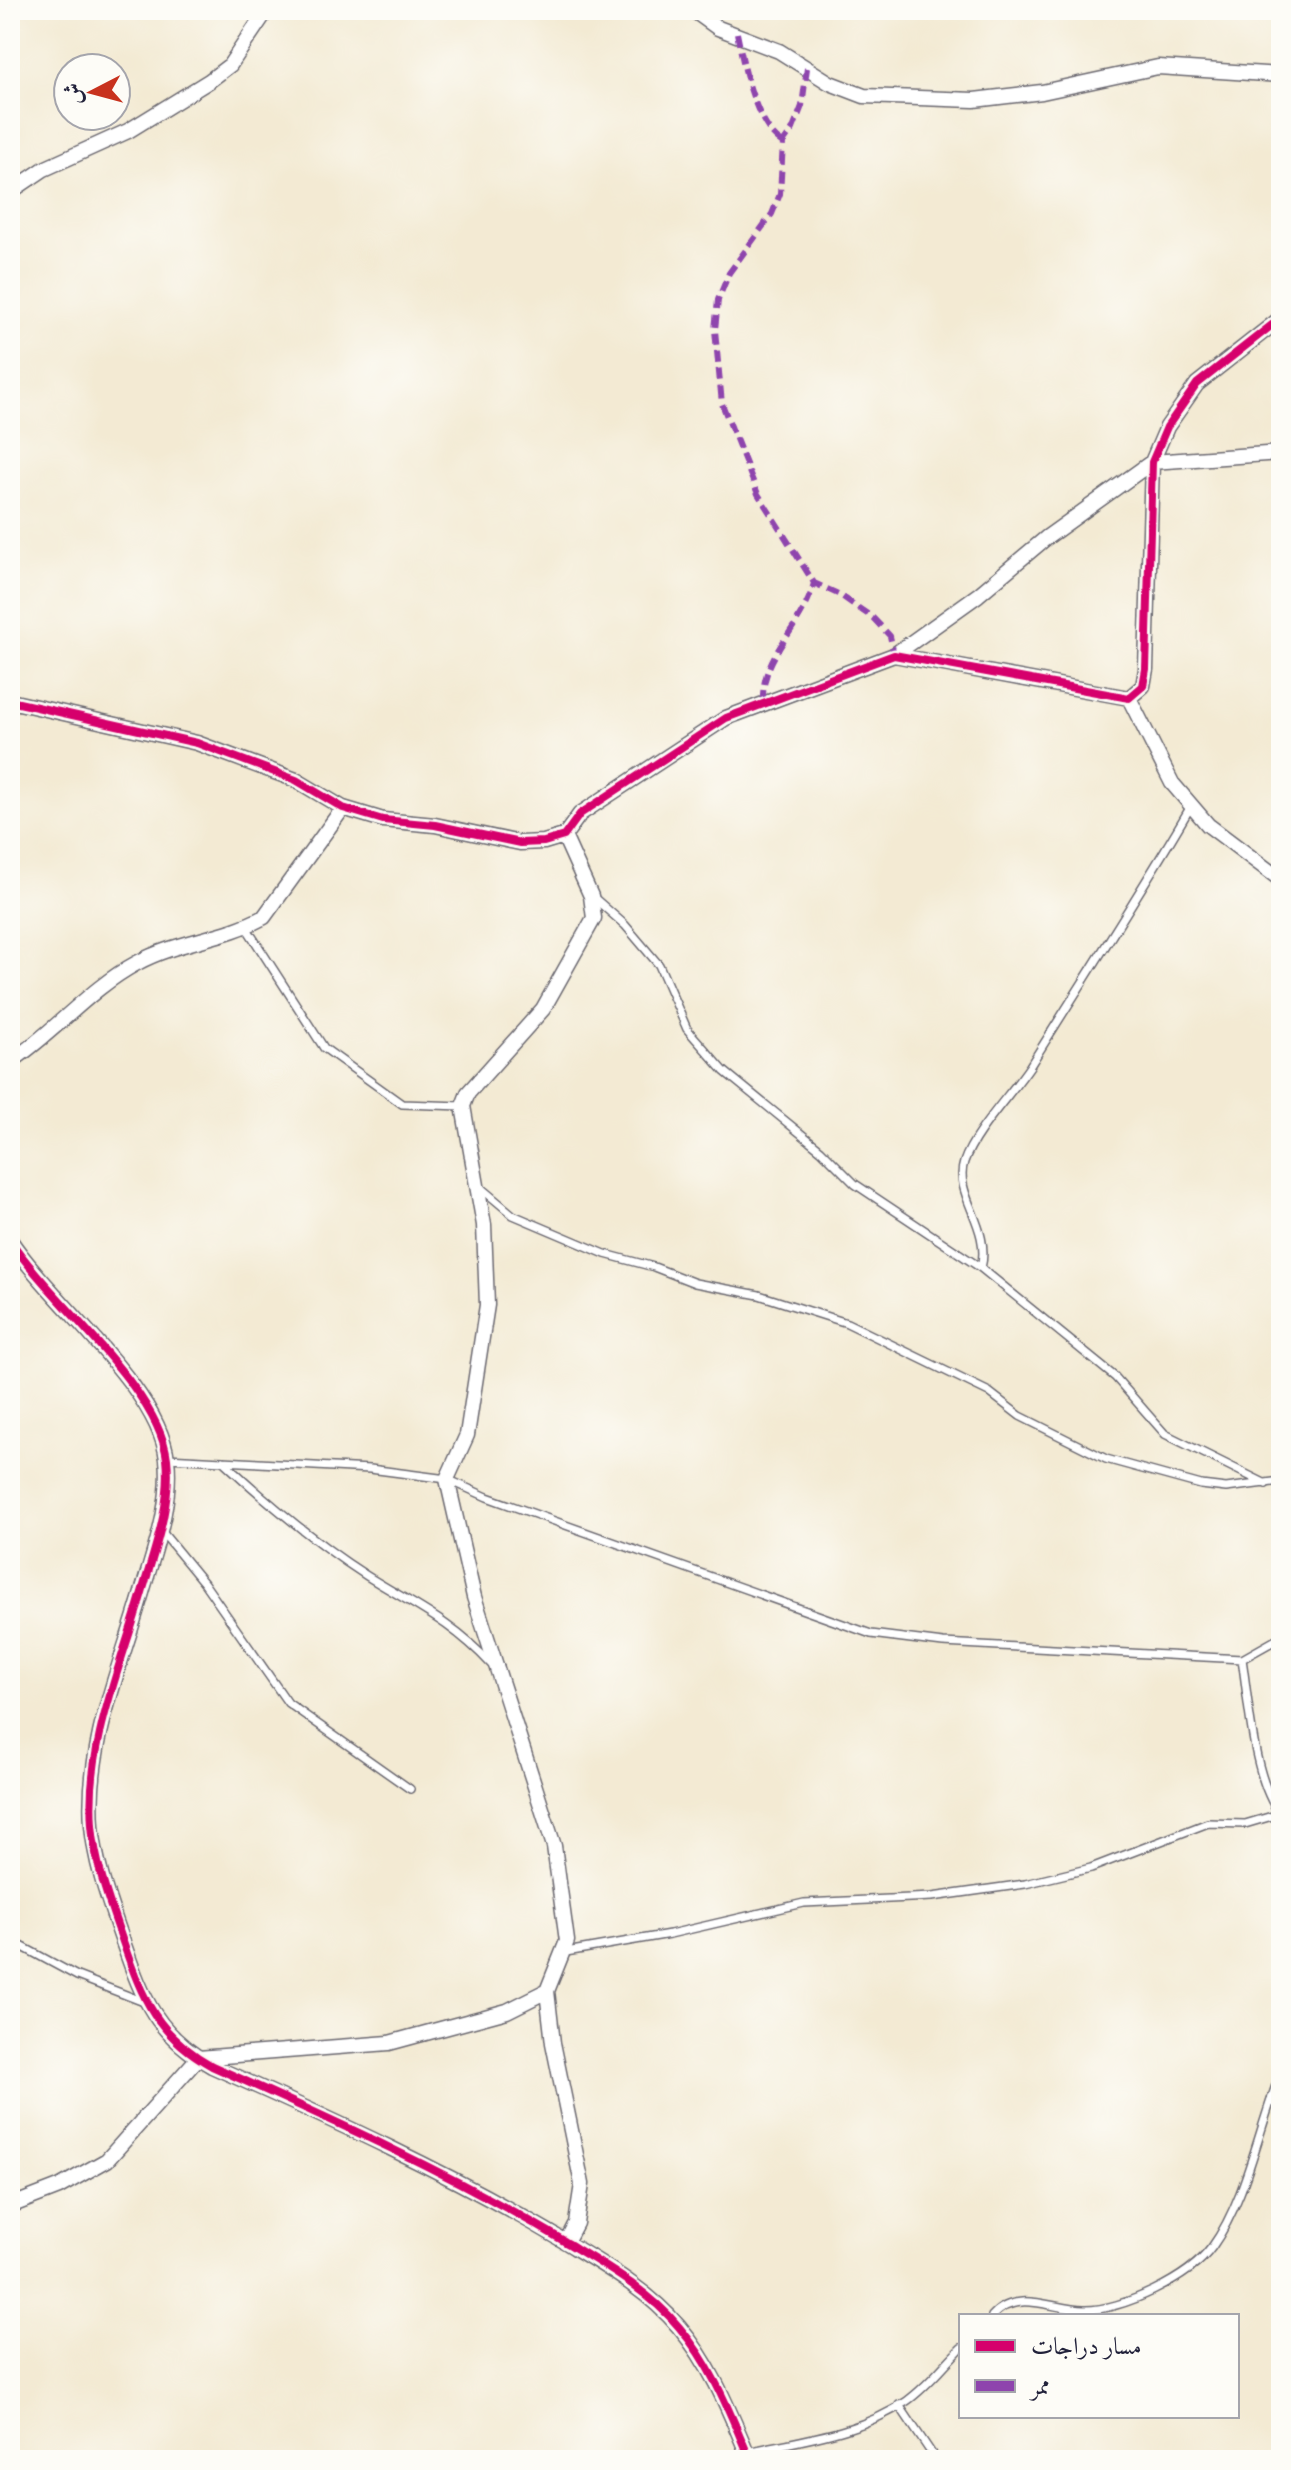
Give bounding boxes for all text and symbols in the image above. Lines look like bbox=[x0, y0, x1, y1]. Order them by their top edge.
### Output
north arrow bbox=[52, 52, 132, 132]
text: ش bbox=[58, 81, 91, 106]
legend bbox=[959, 2314, 1239, 2418]
text: مسار دراجات bbox=[1031, 2331, 1142, 2365]
text: ممر bbox=[1028, 2371, 1050, 2405]

